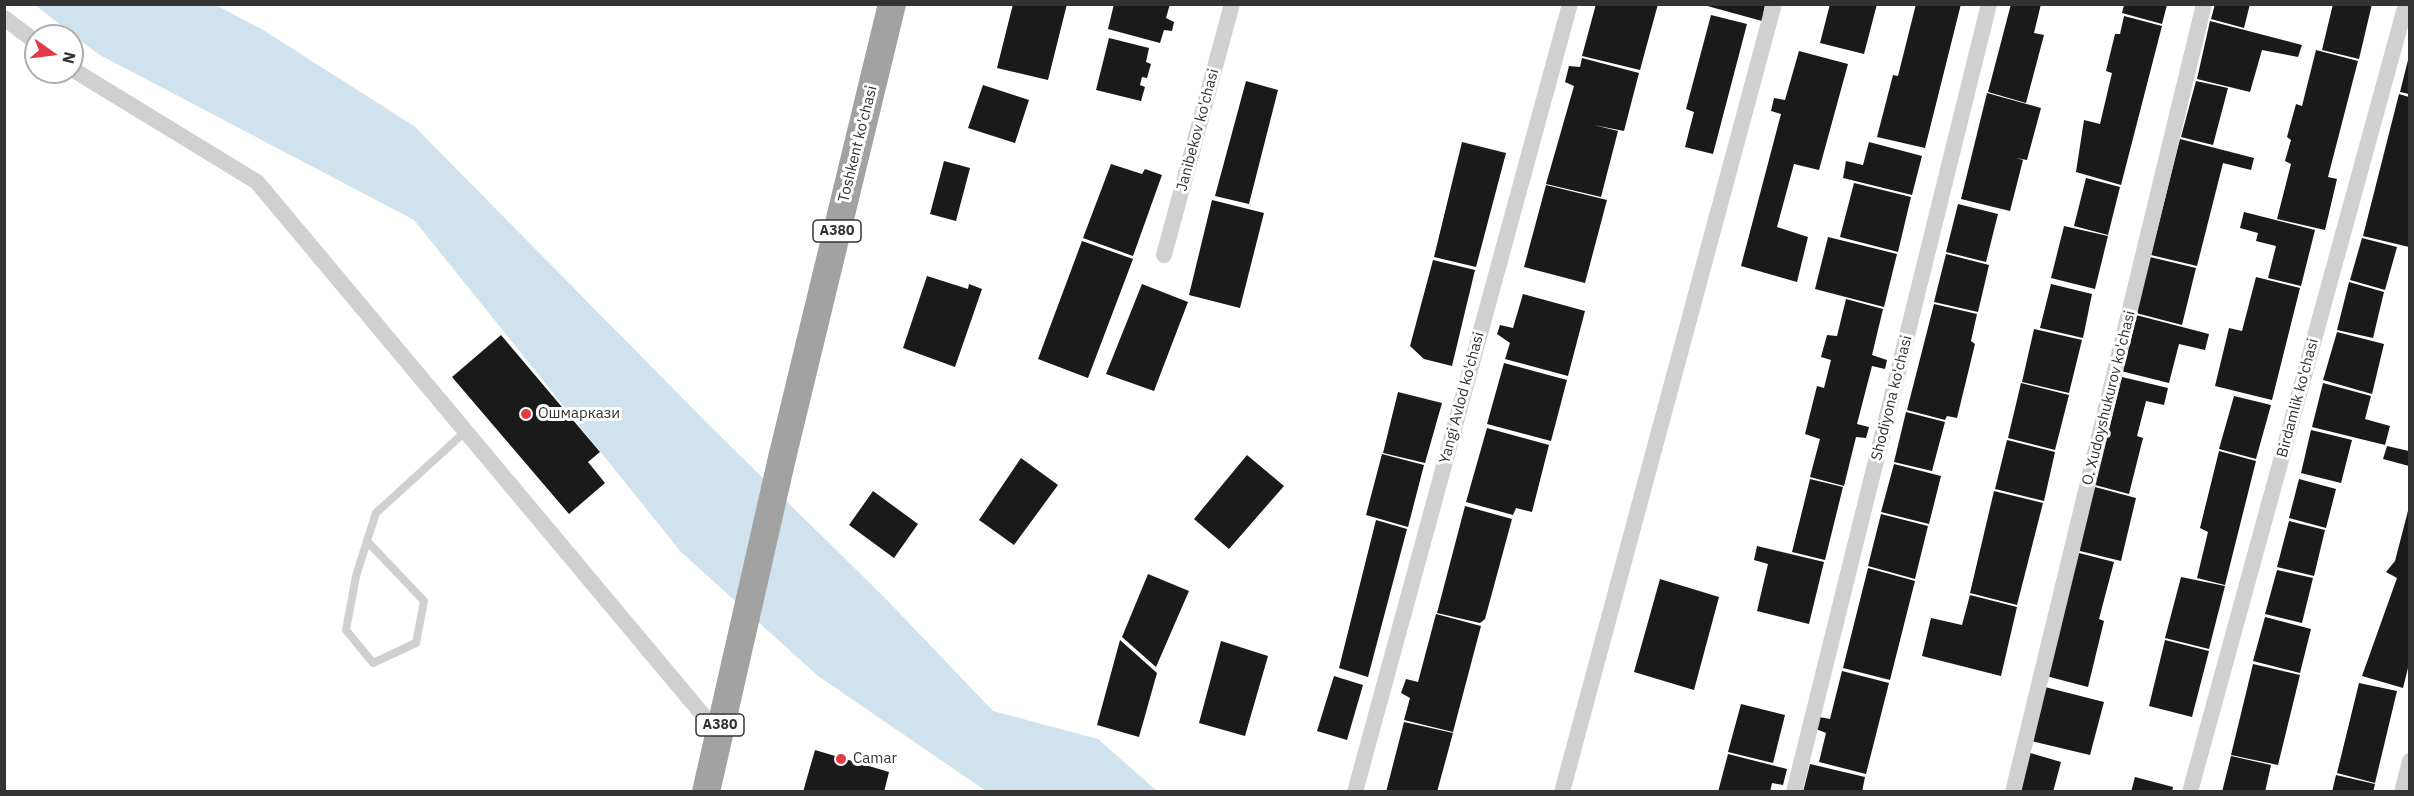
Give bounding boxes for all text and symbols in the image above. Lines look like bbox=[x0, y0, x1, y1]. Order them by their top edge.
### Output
north arrow bbox=[24, 24, 84, 84]
text: N bbox=[58, 50, 81, 66]
street label: Janibekov ko'chasi bbox=[1173, 67, 1223, 193]
street label: Toshkent ko'chasi bbox=[835, 84, 881, 204]
road number: A380 bbox=[813, 220, 861, 242]
street label: O. Xudoyshukurov ko'chasi bbox=[2079, 309, 2139, 487]
street label: Yangi Avlod ko'chasi bbox=[1436, 330, 1488, 466]
street label: Shodiyona ko'chasi bbox=[1868, 334, 1916, 462]
street label: Birdamlik ko'chasi bbox=[2273, 337, 2323, 459]
place label: Ошмаркази bbox=[538, 405, 620, 423]
marker: Ошмаркази bbox=[519, 407, 533, 421]
road number: A380 bbox=[696, 714, 744, 736]
place label: Camar bbox=[853, 750, 897, 768]
marker: Camar bbox=[834, 752, 848, 766]

